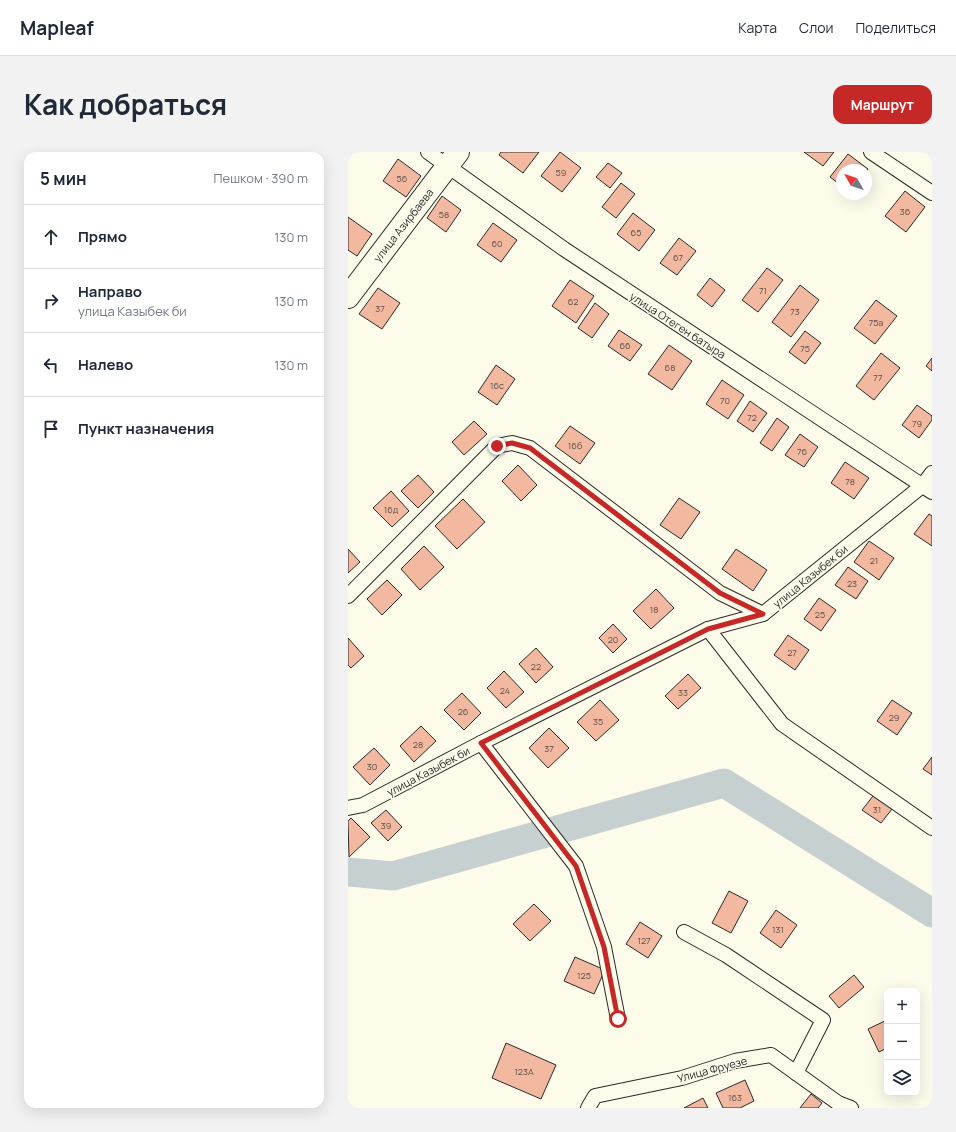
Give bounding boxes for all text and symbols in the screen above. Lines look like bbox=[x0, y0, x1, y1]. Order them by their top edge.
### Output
text: Mapleaf bbox=[20, 15, 94, 41]
text: Карта bbox=[738, 18, 777, 37]
text: Слои bbox=[799, 18, 833, 37]
text: Поделиться bbox=[855, 18, 936, 37]
text: Как добраться bbox=[24, 85, 227, 123]
button: Маршрут bbox=[833, 85, 932, 124]
north arrow bbox=[836, 164, 872, 200]
house number: 59 bbox=[556, 166, 566, 179]
text: 5 мин bbox=[40, 167, 87, 190]
text: Пешком · 390 m bbox=[214, 169, 308, 187]
house number: 56 bbox=[397, 172, 408, 185]
street label: улица Азирбаева bbox=[370, 185, 436, 265]
house number: 36 bbox=[900, 205, 911, 218]
house number: 58 bbox=[439, 208, 449, 221]
icon: ahead bbox=[40, 226, 62, 248]
text: Прямо bbox=[78, 226, 127, 247]
house number: 65 bbox=[631, 226, 641, 239]
text: 130 m bbox=[274, 228, 308, 246]
house number: 60 bbox=[491, 237, 503, 250]
house number: 67 bbox=[673, 251, 684, 264]
text: Направо bbox=[78, 281, 142, 302]
house number: 71 bbox=[759, 284, 767, 297]
street label: улица Отеген батыра bbox=[627, 288, 729, 362]
icon: right bbox=[40, 290, 62, 312]
text: 130 m bbox=[274, 292, 308, 310]
house number: 62 bbox=[568, 295, 578, 308]
text: улица Казыбек би bbox=[78, 302, 187, 320]
house number: 37 bbox=[375, 302, 385, 315]
house number: 73 bbox=[790, 305, 800, 318]
house number: 75а bbox=[869, 316, 883, 329]
house number: 66 bbox=[619, 339, 631, 352]
house number: 75 bbox=[800, 342, 810, 355]
icon: left bbox=[40, 354, 62, 376]
text: Налево bbox=[78, 354, 133, 375]
text: 130 m bbox=[274, 356, 308, 374]
house number: 68 bbox=[665, 361, 675, 374]
house number: 77 bbox=[873, 371, 883, 384]
house number: 16с bbox=[490, 379, 504, 392]
house number: 70 bbox=[720, 394, 730, 407]
house number: 72 bbox=[747, 411, 757, 424]
house number: 79 bbox=[912, 417, 922, 430]
icon: arrive bbox=[40, 418, 62, 440]
text: Пункт назначения bbox=[78, 418, 214, 439]
route end bbox=[488, 437, 506, 455]
house number: 16б bbox=[568, 439, 582, 452]
house number: 76 bbox=[797, 445, 807, 458]
house number: 78 bbox=[845, 475, 855, 488]
house number: 16д bbox=[384, 503, 399, 516]
street label: улица Казыбек би bbox=[770, 541, 850, 611]
house number: 21 bbox=[870, 554, 878, 567]
house number: 23 bbox=[847, 577, 857, 590]
house number: 18 bbox=[650, 603, 658, 616]
house number: 25 bbox=[815, 608, 825, 621]
house number: 20 bbox=[608, 633, 618, 646]
house number: 27 bbox=[787, 646, 797, 659]
house number: 22 bbox=[531, 660, 541, 673]
house number: 24 bbox=[500, 684, 510, 697]
house number: 33 bbox=[678, 686, 688, 699]
house number: 26 bbox=[458, 705, 469, 718]
house number: 29 bbox=[889, 711, 899, 724]
house number: 35 bbox=[593, 715, 603, 728]
house number: 28 bbox=[413, 738, 423, 751]
house number: 37 bbox=[544, 742, 554, 755]
street label: улица Казыбек би bbox=[384, 743, 472, 799]
house number: 30 bbox=[367, 760, 377, 773]
house number: 31 bbox=[873, 803, 881, 816]
house number: 39 bbox=[381, 819, 391, 832]
house number: 131 bbox=[772, 923, 784, 936]
house number: 127 bbox=[637, 934, 651, 947]
house number: 125 bbox=[577, 969, 591, 982]
map controls bbox=[884, 988, 920, 1096]
button: + bbox=[884, 988, 920, 1024]
route start bbox=[609, 1010, 627, 1028]
button: − bbox=[884, 1024, 920, 1060]
street label: Улица Фруезе bbox=[675, 1052, 749, 1086]
button: layers bbox=[884, 1060, 920, 1096]
house number: 123А bbox=[514, 1065, 534, 1078]
house number: 163 bbox=[728, 1091, 742, 1104]

